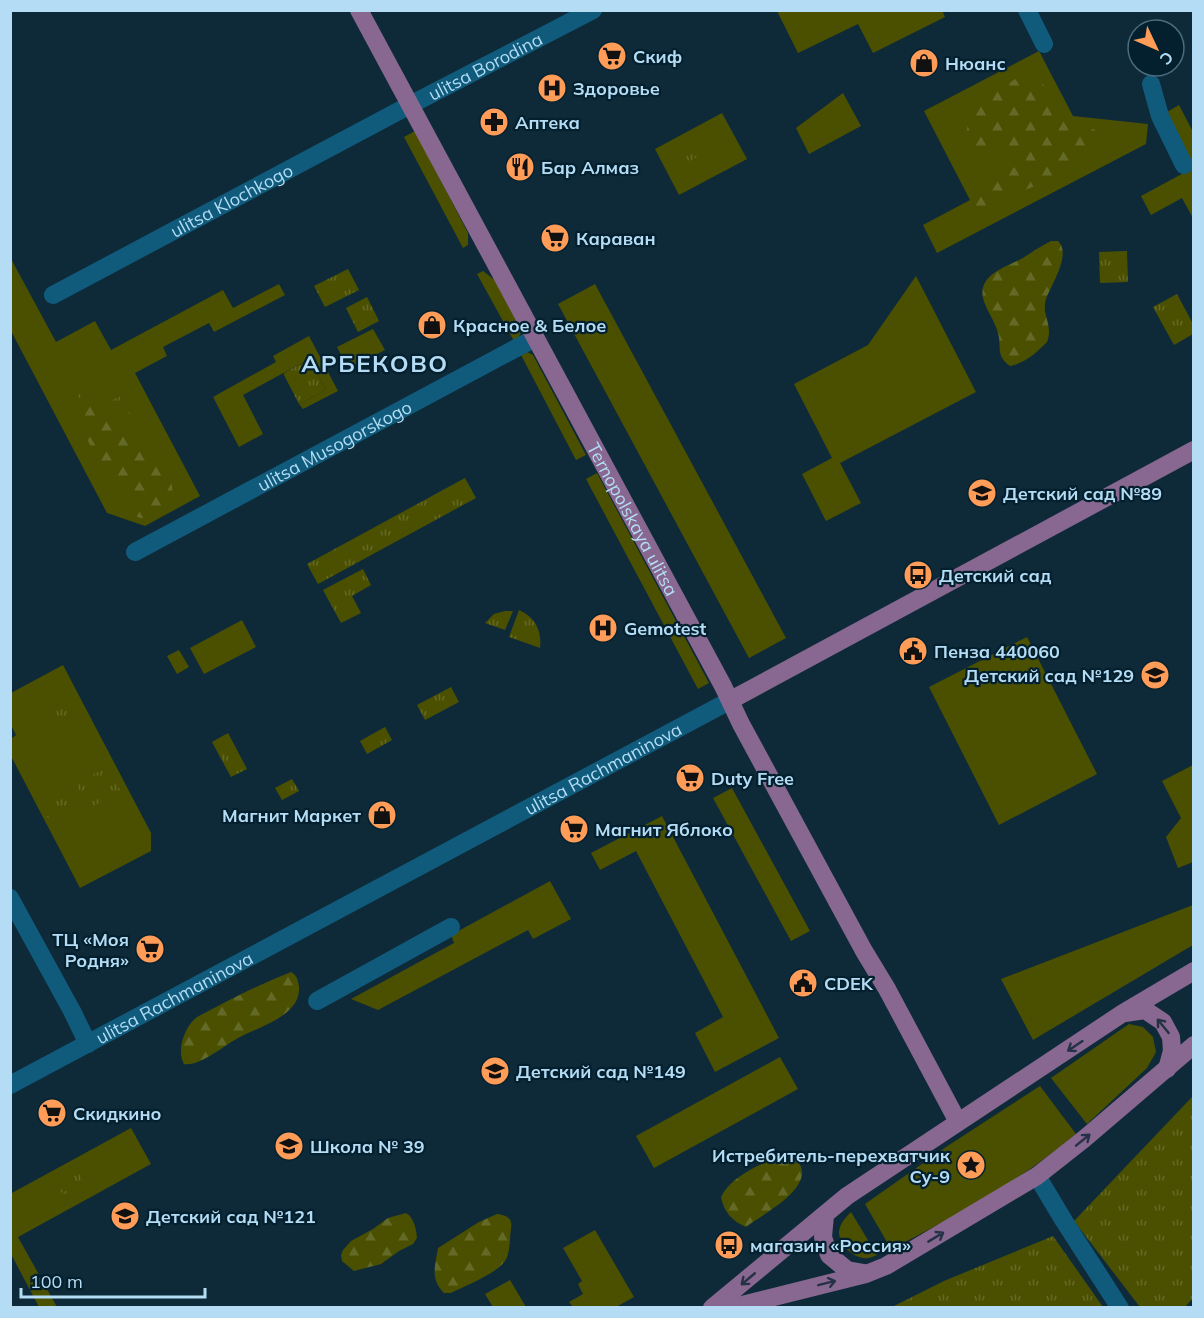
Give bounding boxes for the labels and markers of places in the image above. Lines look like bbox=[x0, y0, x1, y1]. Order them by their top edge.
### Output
supermarket icon: Скиф bbox=[596, 40, 628, 72]
place label: Скиф bbox=[633, 45, 682, 68]
shop icon: Нюанс bbox=[908, 47, 940, 79]
place label: Нюанс bbox=[945, 52, 1006, 75]
hospital icon: Здоровье bbox=[536, 72, 568, 104]
place label: Здоровье bbox=[573, 77, 660, 100]
pharmacy icon: Аптека bbox=[478, 106, 510, 138]
place label: Аптека bbox=[515, 111, 580, 134]
restaurant icon: Бар Алмаз bbox=[504, 151, 536, 183]
place label: Бар Алмаз bbox=[541, 156, 639, 179]
supermarket icon: Караван bbox=[539, 222, 571, 254]
place label: Караван bbox=[576, 227, 656, 250]
shop icon: Красное & Белое bbox=[416, 309, 448, 341]
place label: Красное & Белое bbox=[453, 314, 606, 337]
school or university icon: Детский сад №89 bbox=[966, 477, 998, 509]
place label: Детский сад №89 bbox=[1003, 482, 1162, 505]
bus stop icon: Детский сад bbox=[902, 559, 934, 591]
place label: Детский сад bbox=[939, 564, 1052, 587]
hospital icon: Gemotest bbox=[587, 612, 619, 644]
place label: Gemotest bbox=[624, 617, 706, 640]
public building icon: Пенза 440060 bbox=[897, 635, 929, 667]
place label: Пенза 440060 bbox=[934, 640, 1060, 663]
school or university icon: Детский сад №129 bbox=[1139, 659, 1171, 691]
place label: Детский сад №129 bbox=[964, 664, 1134, 687]
supermarket icon: Duty Free bbox=[674, 762, 706, 794]
place label: Duty Free bbox=[711, 767, 794, 790]
shop icon: Магнит Маркет bbox=[366, 799, 398, 831]
place label: Магнит Маркет bbox=[222, 804, 361, 827]
supermarket icon: Магнит Яблоко bbox=[558, 813, 590, 845]
place label: Магнит Яблоко bbox=[595, 818, 733, 841]
place label: ТЦ «Моя Родня» bbox=[52, 928, 129, 972]
supermarket icon: ТЦ «Моя Родня» bbox=[134, 933, 166, 965]
public building icon: CDEK bbox=[787, 967, 819, 999]
place label: CDEK bbox=[824, 972, 874, 995]
school or university icon: Детский сад №149 bbox=[479, 1055, 511, 1087]
place label: Детский сад №149 bbox=[516, 1060, 686, 1083]
supermarket icon: Скидкино bbox=[36, 1097, 68, 1129]
place label: Скидкино bbox=[73, 1102, 162, 1125]
school or university icon: Школа № 39 bbox=[273, 1130, 305, 1162]
place label: Школа № 39 bbox=[310, 1135, 425, 1158]
place label: Истребитель-перехватчик Су-9 bbox=[712, 1144, 951, 1188]
place icon: Истребитель-перехватчик Су-9 bbox=[955, 1149, 987, 1181]
school or university icon: Детский сад №121 bbox=[109, 1200, 141, 1232]
place label: Детский сад №121 bbox=[146, 1205, 316, 1228]
bus stop icon: магазин «Россия» bbox=[713, 1229, 745, 1261]
place label: магазин «Россия» bbox=[750, 1234, 911, 1257]

